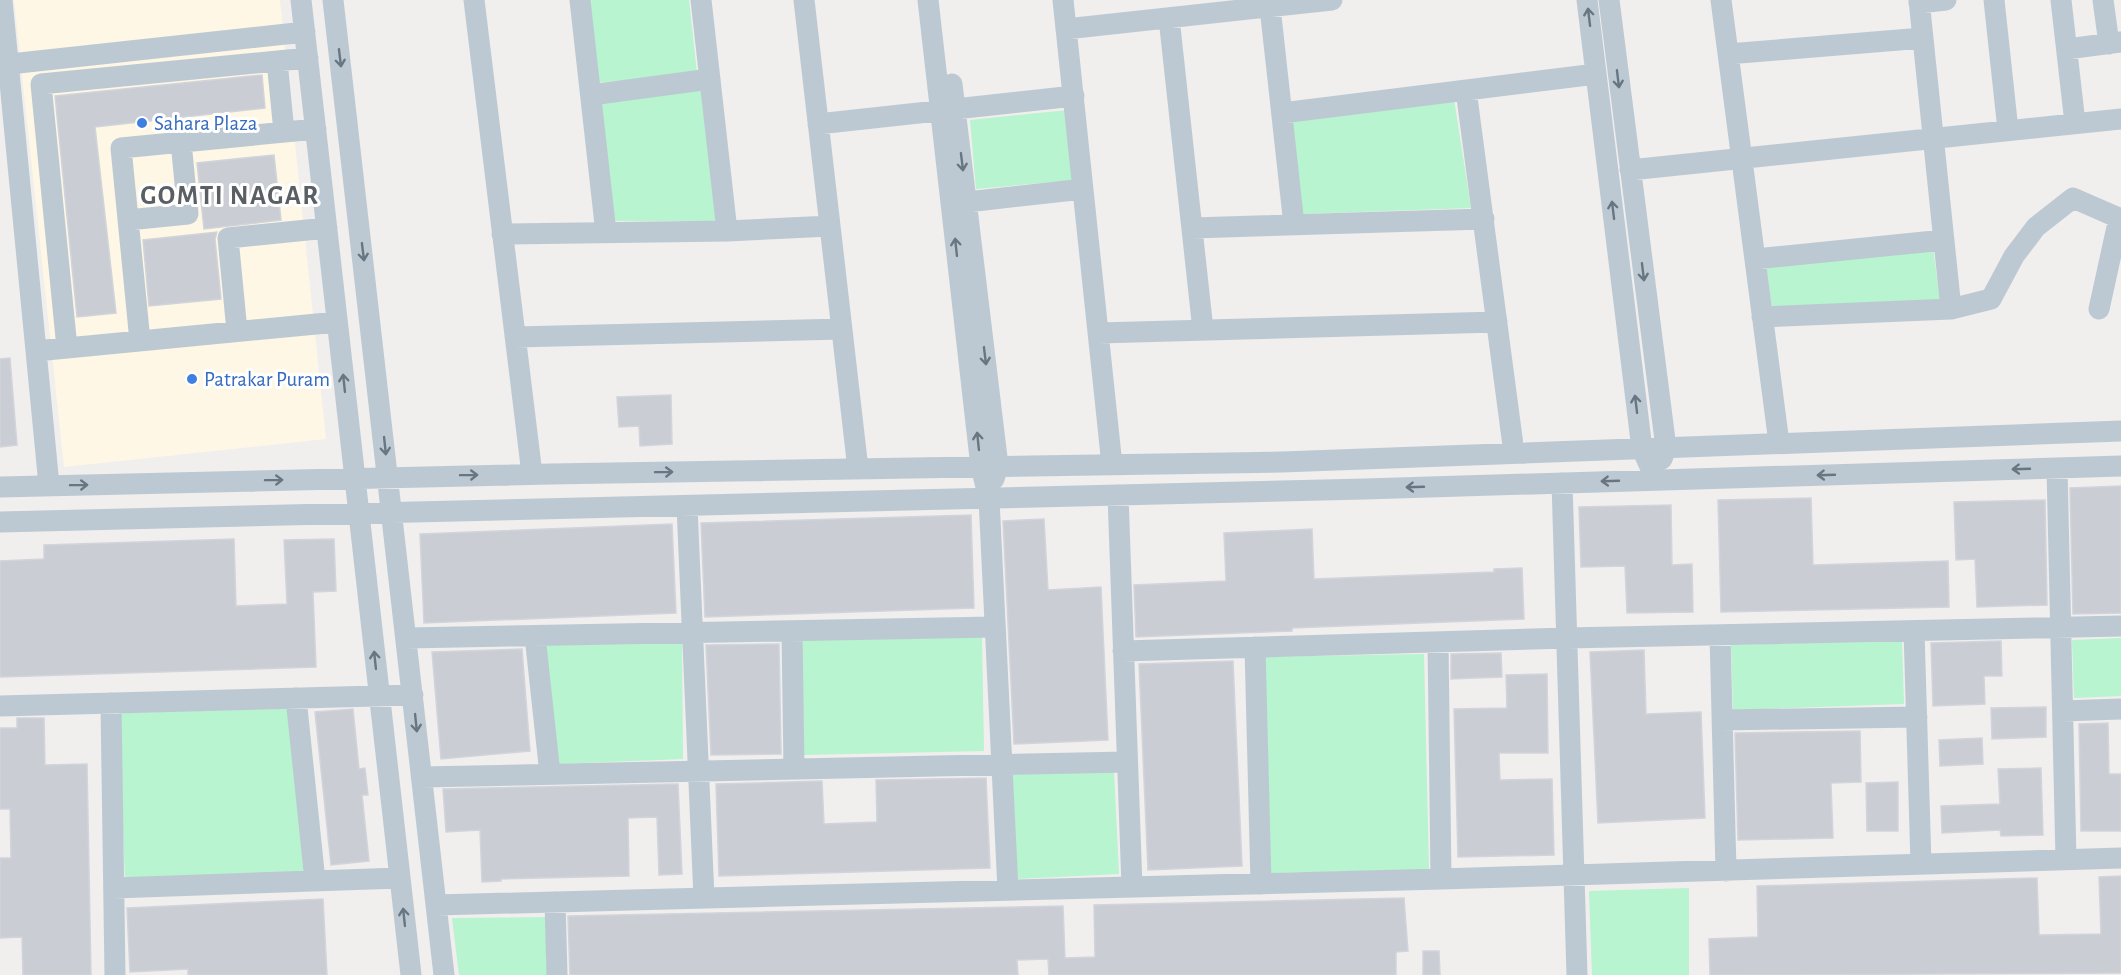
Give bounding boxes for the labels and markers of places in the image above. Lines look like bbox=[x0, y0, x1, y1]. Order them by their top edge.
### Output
place label: Sahara Plaza bbox=[154, 113, 258, 134]
marker: Sahara Plaza bbox=[135, 116, 149, 130]
place label: Patrakar Puram bbox=[204, 369, 330, 390]
marker: Patrakar Puram bbox=[185, 372, 199, 386]

